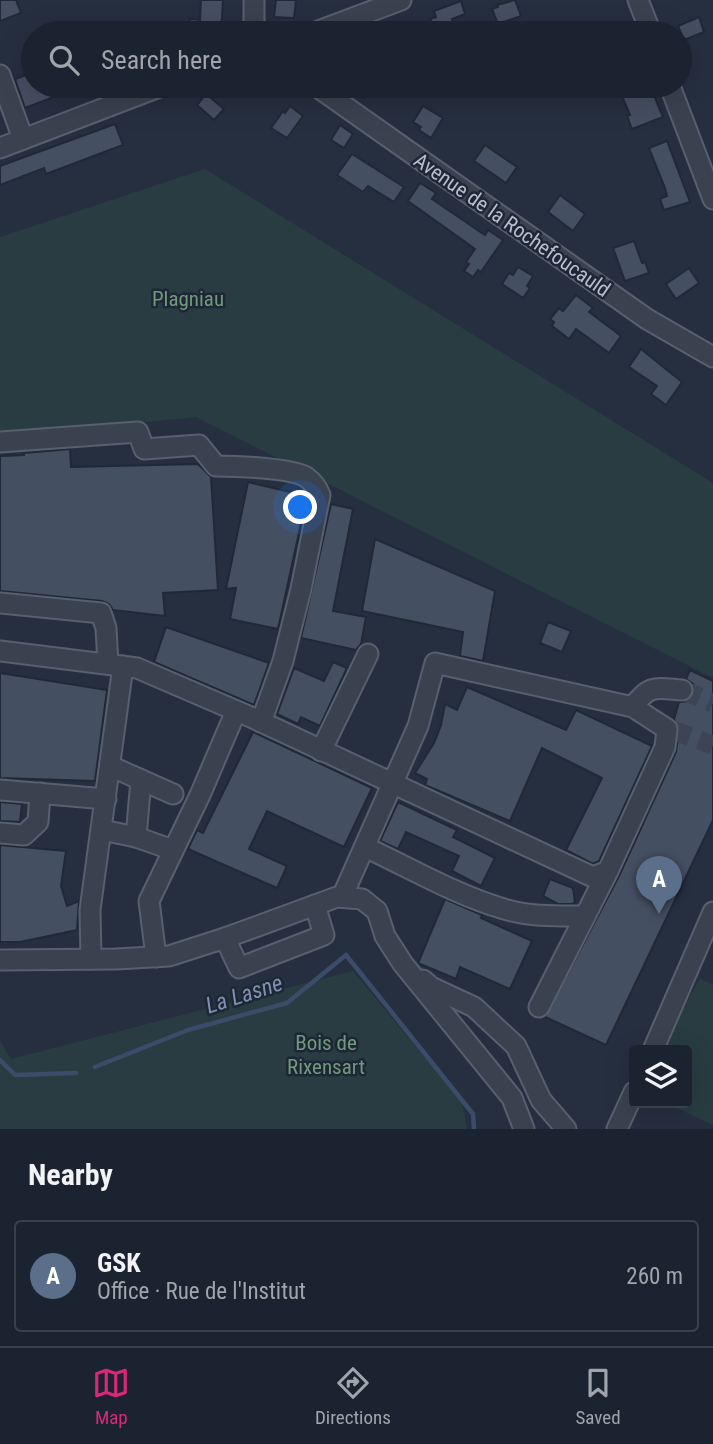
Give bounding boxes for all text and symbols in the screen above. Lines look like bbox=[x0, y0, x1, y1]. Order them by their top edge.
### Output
search box bbox=[21, 21, 692, 98]
icon: search bbox=[45, 41, 83, 79]
text: Search here bbox=[101, 45, 222, 75]
street label: Avenue de la Rochefoucauld bbox=[409, 148, 615, 302]
park label: Plagniau bbox=[152, 287, 224, 311]
your location bbox=[283, 490, 317, 524]
pin: A bbox=[636, 856, 682, 914]
water label: La Lasne bbox=[202, 969, 286, 1020]
park label: Bois de Rixensart bbox=[287, 1031, 365, 1079]
map controls bbox=[629, 1045, 692, 1108]
button: layers bbox=[629, 1045, 692, 1108]
text: Nearby bbox=[28, 1157, 113, 1192]
text: GSK bbox=[97, 1248, 141, 1278]
text: A bbox=[46, 1263, 60, 1290]
text: 260 m bbox=[626, 1263, 683, 1290]
text: Office · Rue de l'Institut bbox=[97, 1278, 306, 1305]
tab: Map bbox=[92, 1364, 130, 1429]
tab: Directions bbox=[315, 1364, 391, 1429]
tab: Saved bbox=[575, 1364, 621, 1429]

